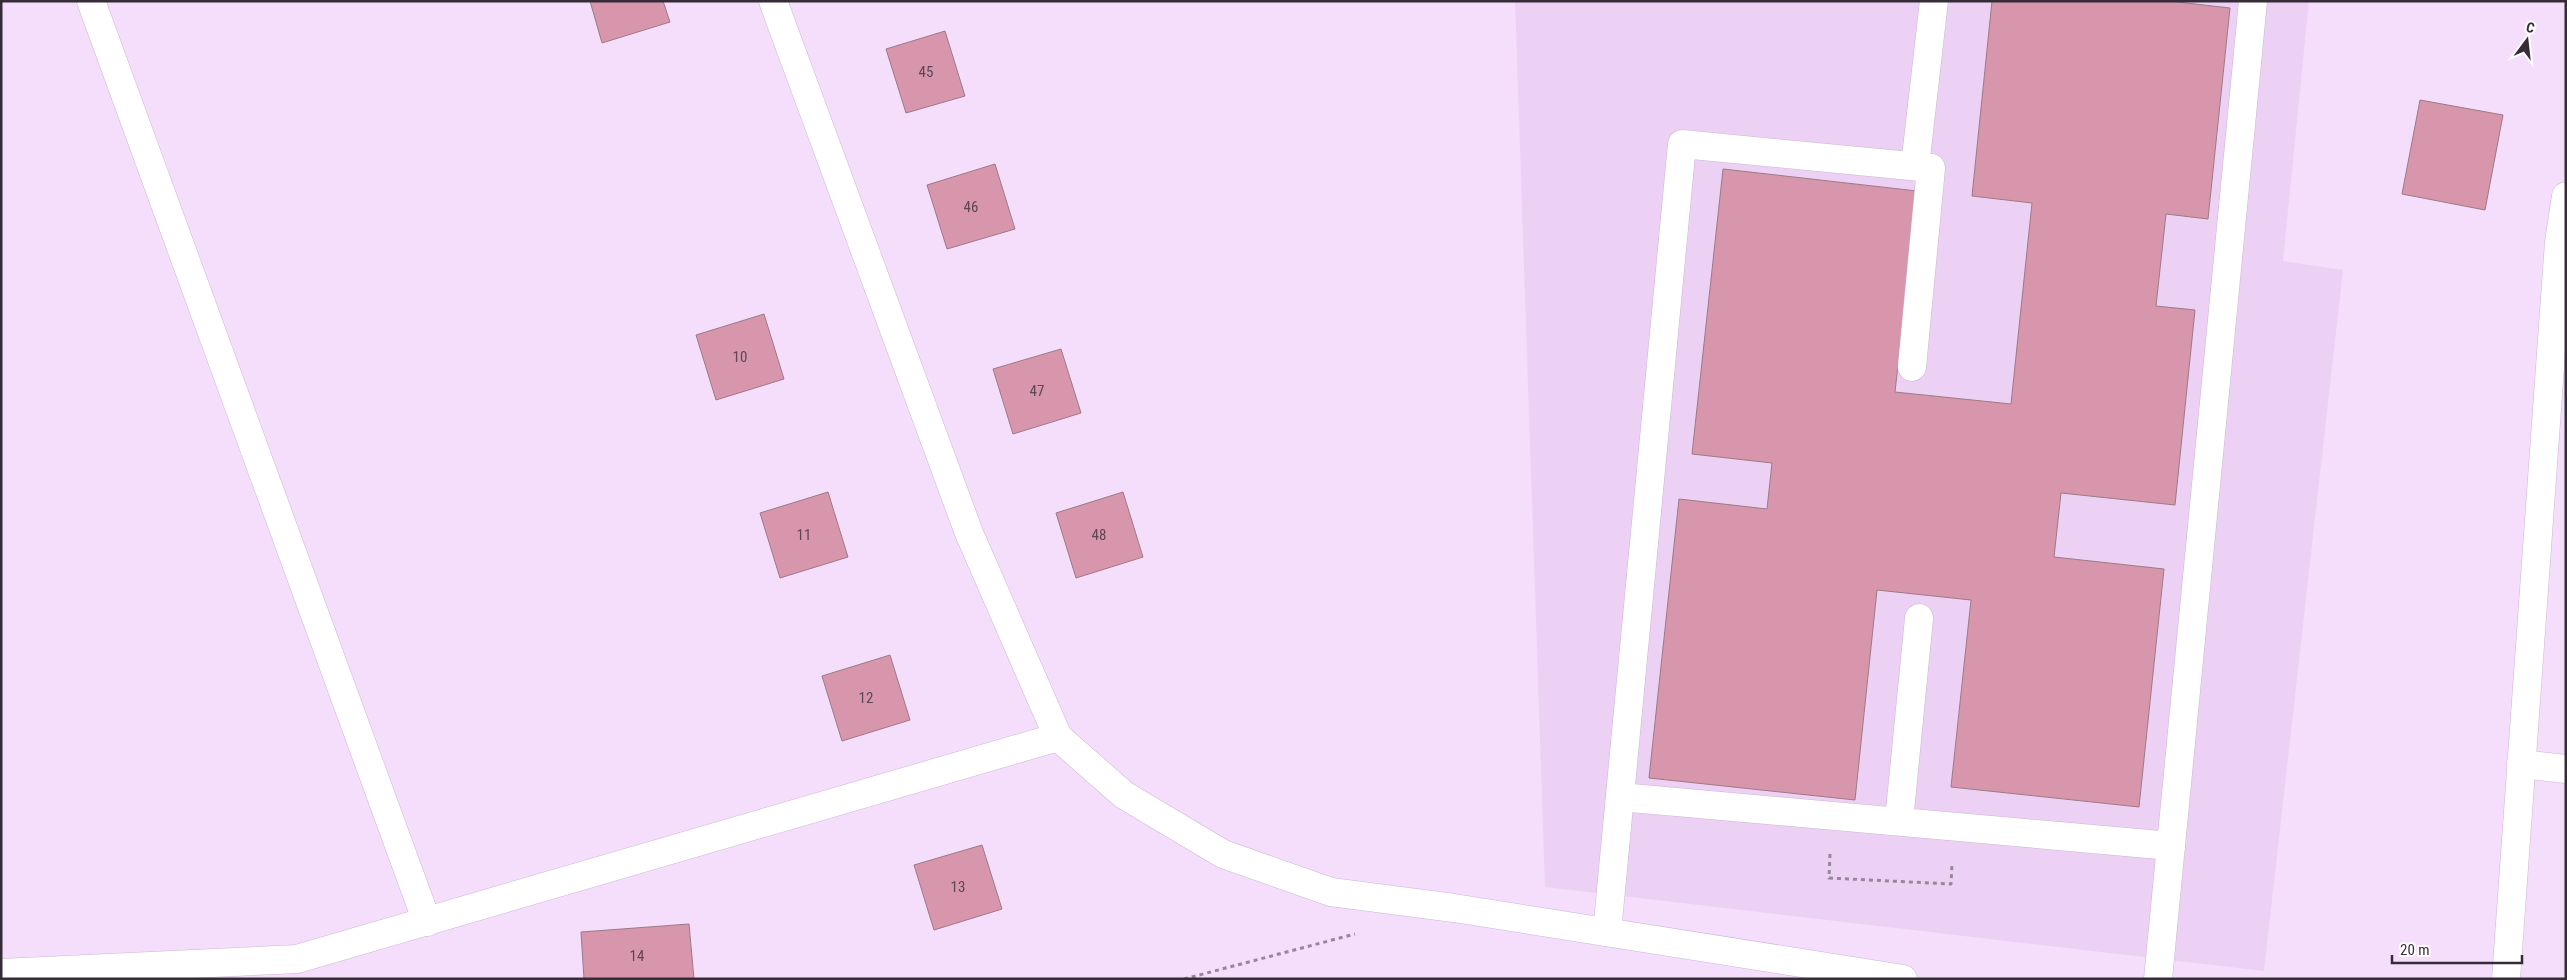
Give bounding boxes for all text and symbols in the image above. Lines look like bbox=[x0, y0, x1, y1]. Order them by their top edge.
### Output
north arrow bbox=[2502, 15, 2552, 65]
text: С bbox=[2524, 19, 2536, 36]
house number: 45 bbox=[919, 63, 933, 81]
house number: 46 bbox=[964, 198, 978, 216]
house number: 10 bbox=[733, 348, 747, 366]
house number: 47 bbox=[1030, 382, 1044, 400]
house number: 11 bbox=[797, 526, 811, 544]
house number: 48 bbox=[1092, 526, 1106, 544]
house number: 12 bbox=[859, 689, 873, 707]
house number: 13 bbox=[951, 878, 965, 896]
scale bar bbox=[2392, 932, 2522, 964]
text: 20 m bbox=[2400, 941, 2430, 959]
house number: 14 bbox=[630, 947, 644, 965]

